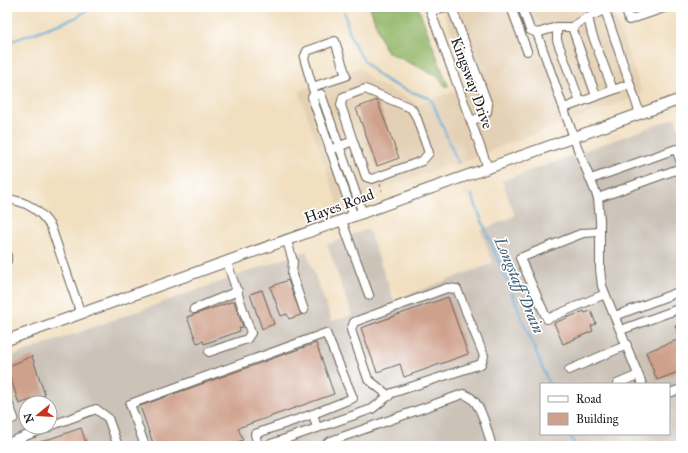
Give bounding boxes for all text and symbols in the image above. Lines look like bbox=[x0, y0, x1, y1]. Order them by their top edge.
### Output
street label: Kingsway Drive bbox=[447, 35, 497, 131]
street label: Hayes Road bbox=[302, 185, 377, 227]
water label: Longstaff Drain bbox=[489, 233, 549, 337]
legend bbox=[540, 383, 670, 435]
text: Road bbox=[576, 392, 602, 406]
north arrow bbox=[18, 395, 58, 435]
text: N bbox=[21, 411, 37, 424]
text: Building bbox=[576, 412, 619, 427]

